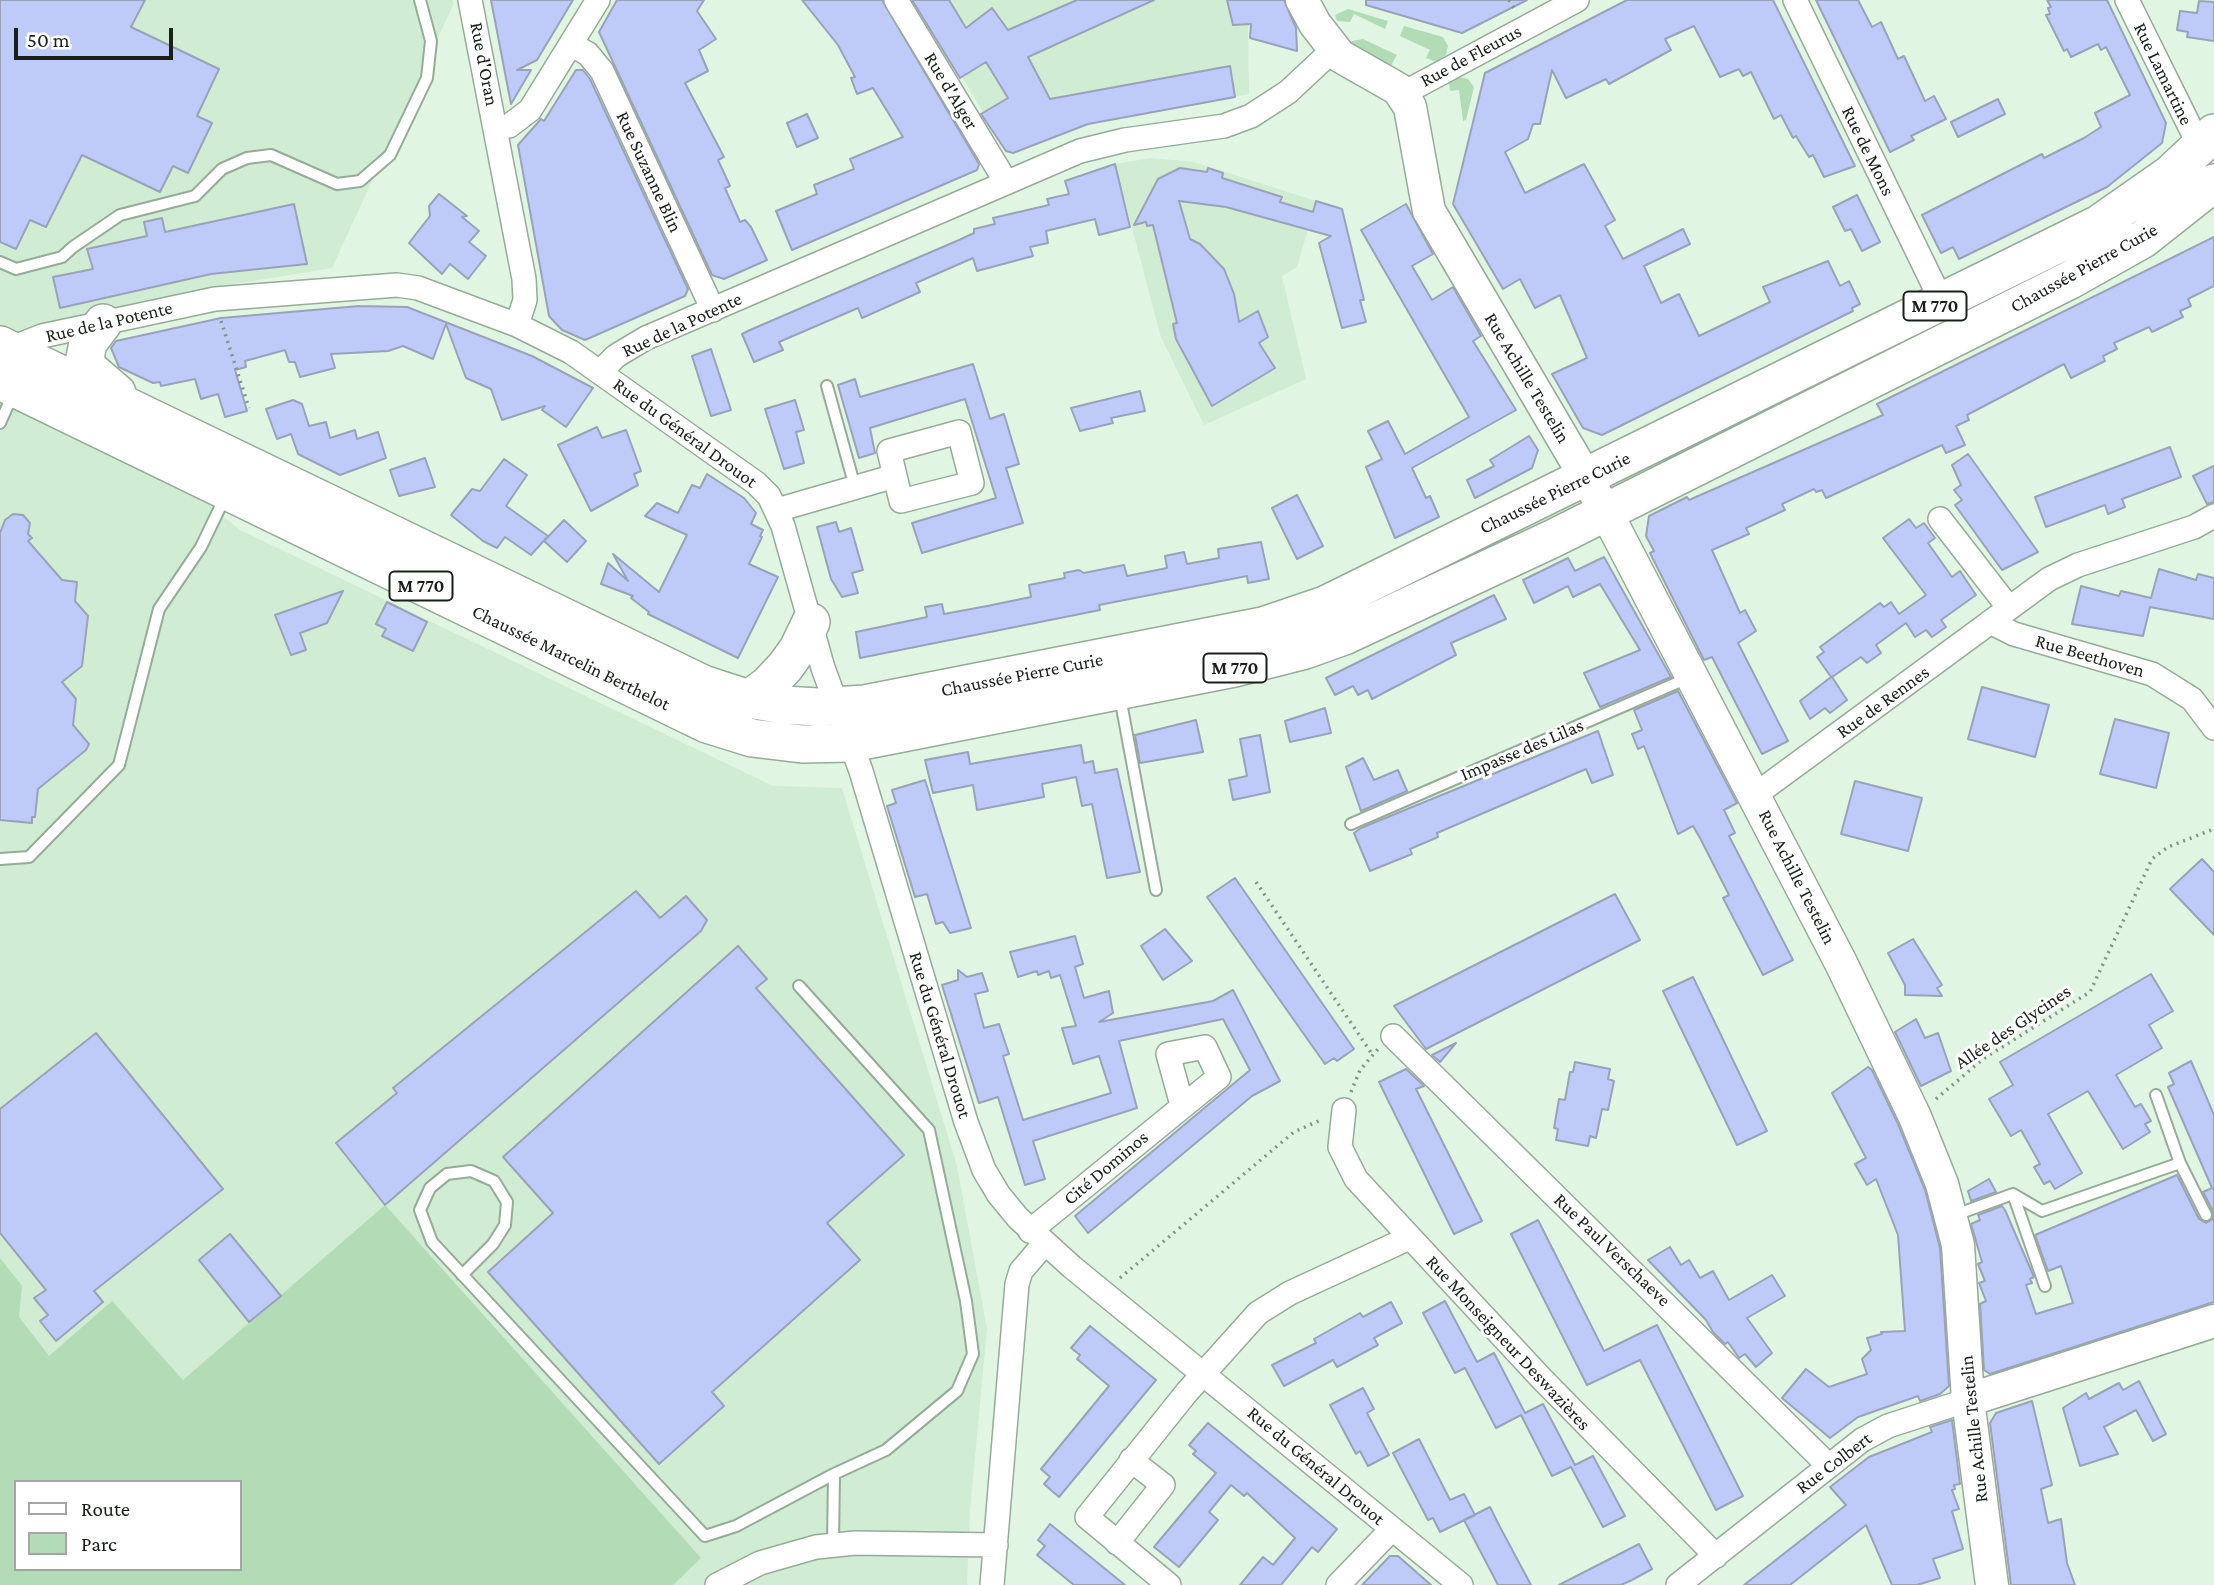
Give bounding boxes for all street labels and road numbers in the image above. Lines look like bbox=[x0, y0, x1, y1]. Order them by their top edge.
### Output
street label: Rue Lamartine bbox=[2128, 19, 2198, 129]
street label: Rue d'Oran bbox=[465, 20, 503, 108]
street label: Rue de Fleurus bbox=[1417, 20, 1525, 92]
street label: Rue d'Alger bbox=[919, 48, 983, 134]
street label: Rue de Mons bbox=[1836, 102, 1900, 200]
street label: Rue Suzanne Blin bbox=[611, 108, 687, 236]
street label: Chaussée Pierre Curie bbox=[2006, 218, 2162, 318]
street label: Rue de la Potente bbox=[619, 287, 745, 363]
road number: M 770 bbox=[1904, 292, 1966, 320]
street label: Rue de la Potente bbox=[43, 296, 175, 348]
street label: Rue Achille Testelin bbox=[1479, 309, 1575, 447]
street label: Rue du Général Drouot bbox=[608, 373, 762, 493]
street label: Chaussée Pierre Curie bbox=[1476, 447, 1634, 539]
road number: M 770 bbox=[390, 572, 452, 600]
street label: Chaussée Marcelin Berthelot bbox=[468, 600, 674, 716]
street label: Rue Beethoven bbox=[2033, 630, 2147, 682]
street label: Chaussée Pierre Curie bbox=[939, 648, 1105, 702]
road number: M 770 bbox=[1204, 654, 1266, 682]
street label: Rue de Rennes bbox=[1832, 661, 1934, 743]
street label: Impasse des Lilas bbox=[1457, 714, 1587, 786]
street label: Rue Achille Testelin bbox=[1753, 806, 1841, 948]
street label: Rue du Général Drouot bbox=[904, 949, 976, 1121]
street label: Allée des Glycines bbox=[1951, 980, 2075, 1074]
street label: Cité Dominos bbox=[1059, 1126, 1153, 1210]
street label: Rue Paul Verschaeve bbox=[1549, 1188, 1675, 1312]
street label: Rue Monseigneur Deswazières bbox=[1421, 1251, 1595, 1435]
street label: Rue Achille Testelin bbox=[1955, 1354, 1993, 1504]
street label: Rue du Général Drouot bbox=[1242, 1402, 1390, 1530]
street label: Rue Colbert bbox=[1792, 1427, 1876, 1499]

